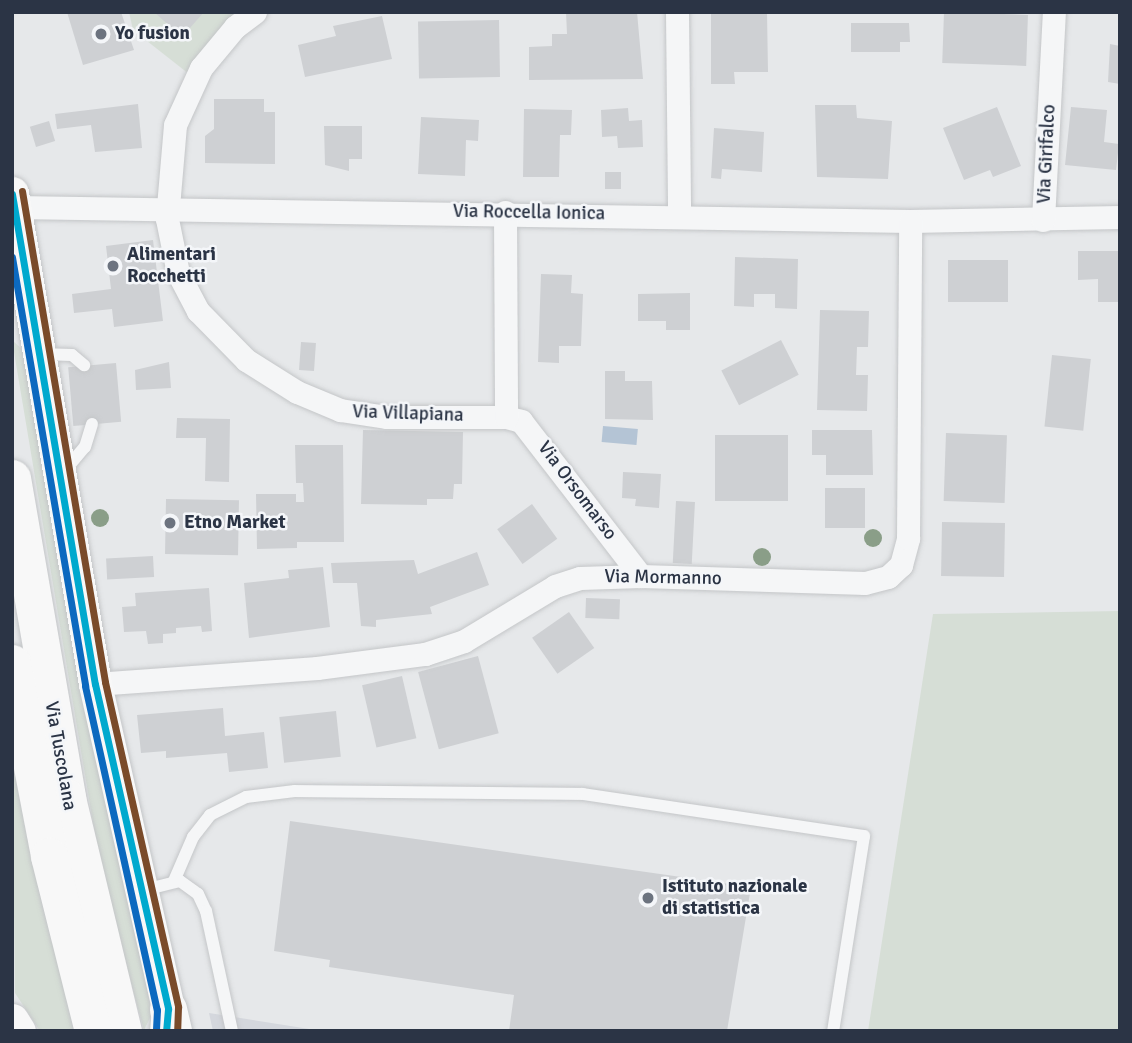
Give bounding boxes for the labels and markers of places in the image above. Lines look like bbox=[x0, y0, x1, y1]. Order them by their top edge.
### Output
place label: Yo fusion bbox=[115, 23, 190, 45]
marker: Yo fusion bbox=[93, 26, 109, 42]
place label: Alimentari Rocchetti bbox=[127, 244, 216, 288]
marker: Alimentari Rocchetti bbox=[105, 258, 121, 274]
place label: Etno Market bbox=[184, 512, 286, 534]
marker: Etno Market bbox=[162, 515, 178, 531]
place label: Istituto nazionale di statistica bbox=[662, 876, 807, 920]
marker: Istituto nazionale di statistica bbox=[640, 890, 656, 906]

